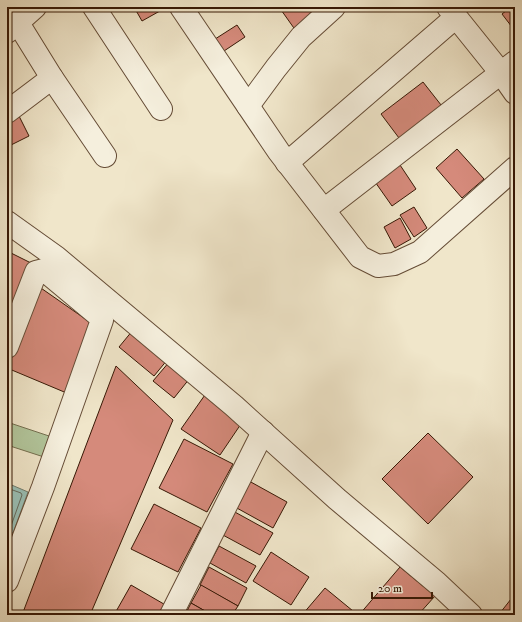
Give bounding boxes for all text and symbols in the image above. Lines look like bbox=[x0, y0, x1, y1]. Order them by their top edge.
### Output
scale bar bbox=[372, 574, 432, 600]
text: 20 m bbox=[378, 581, 402, 596]

